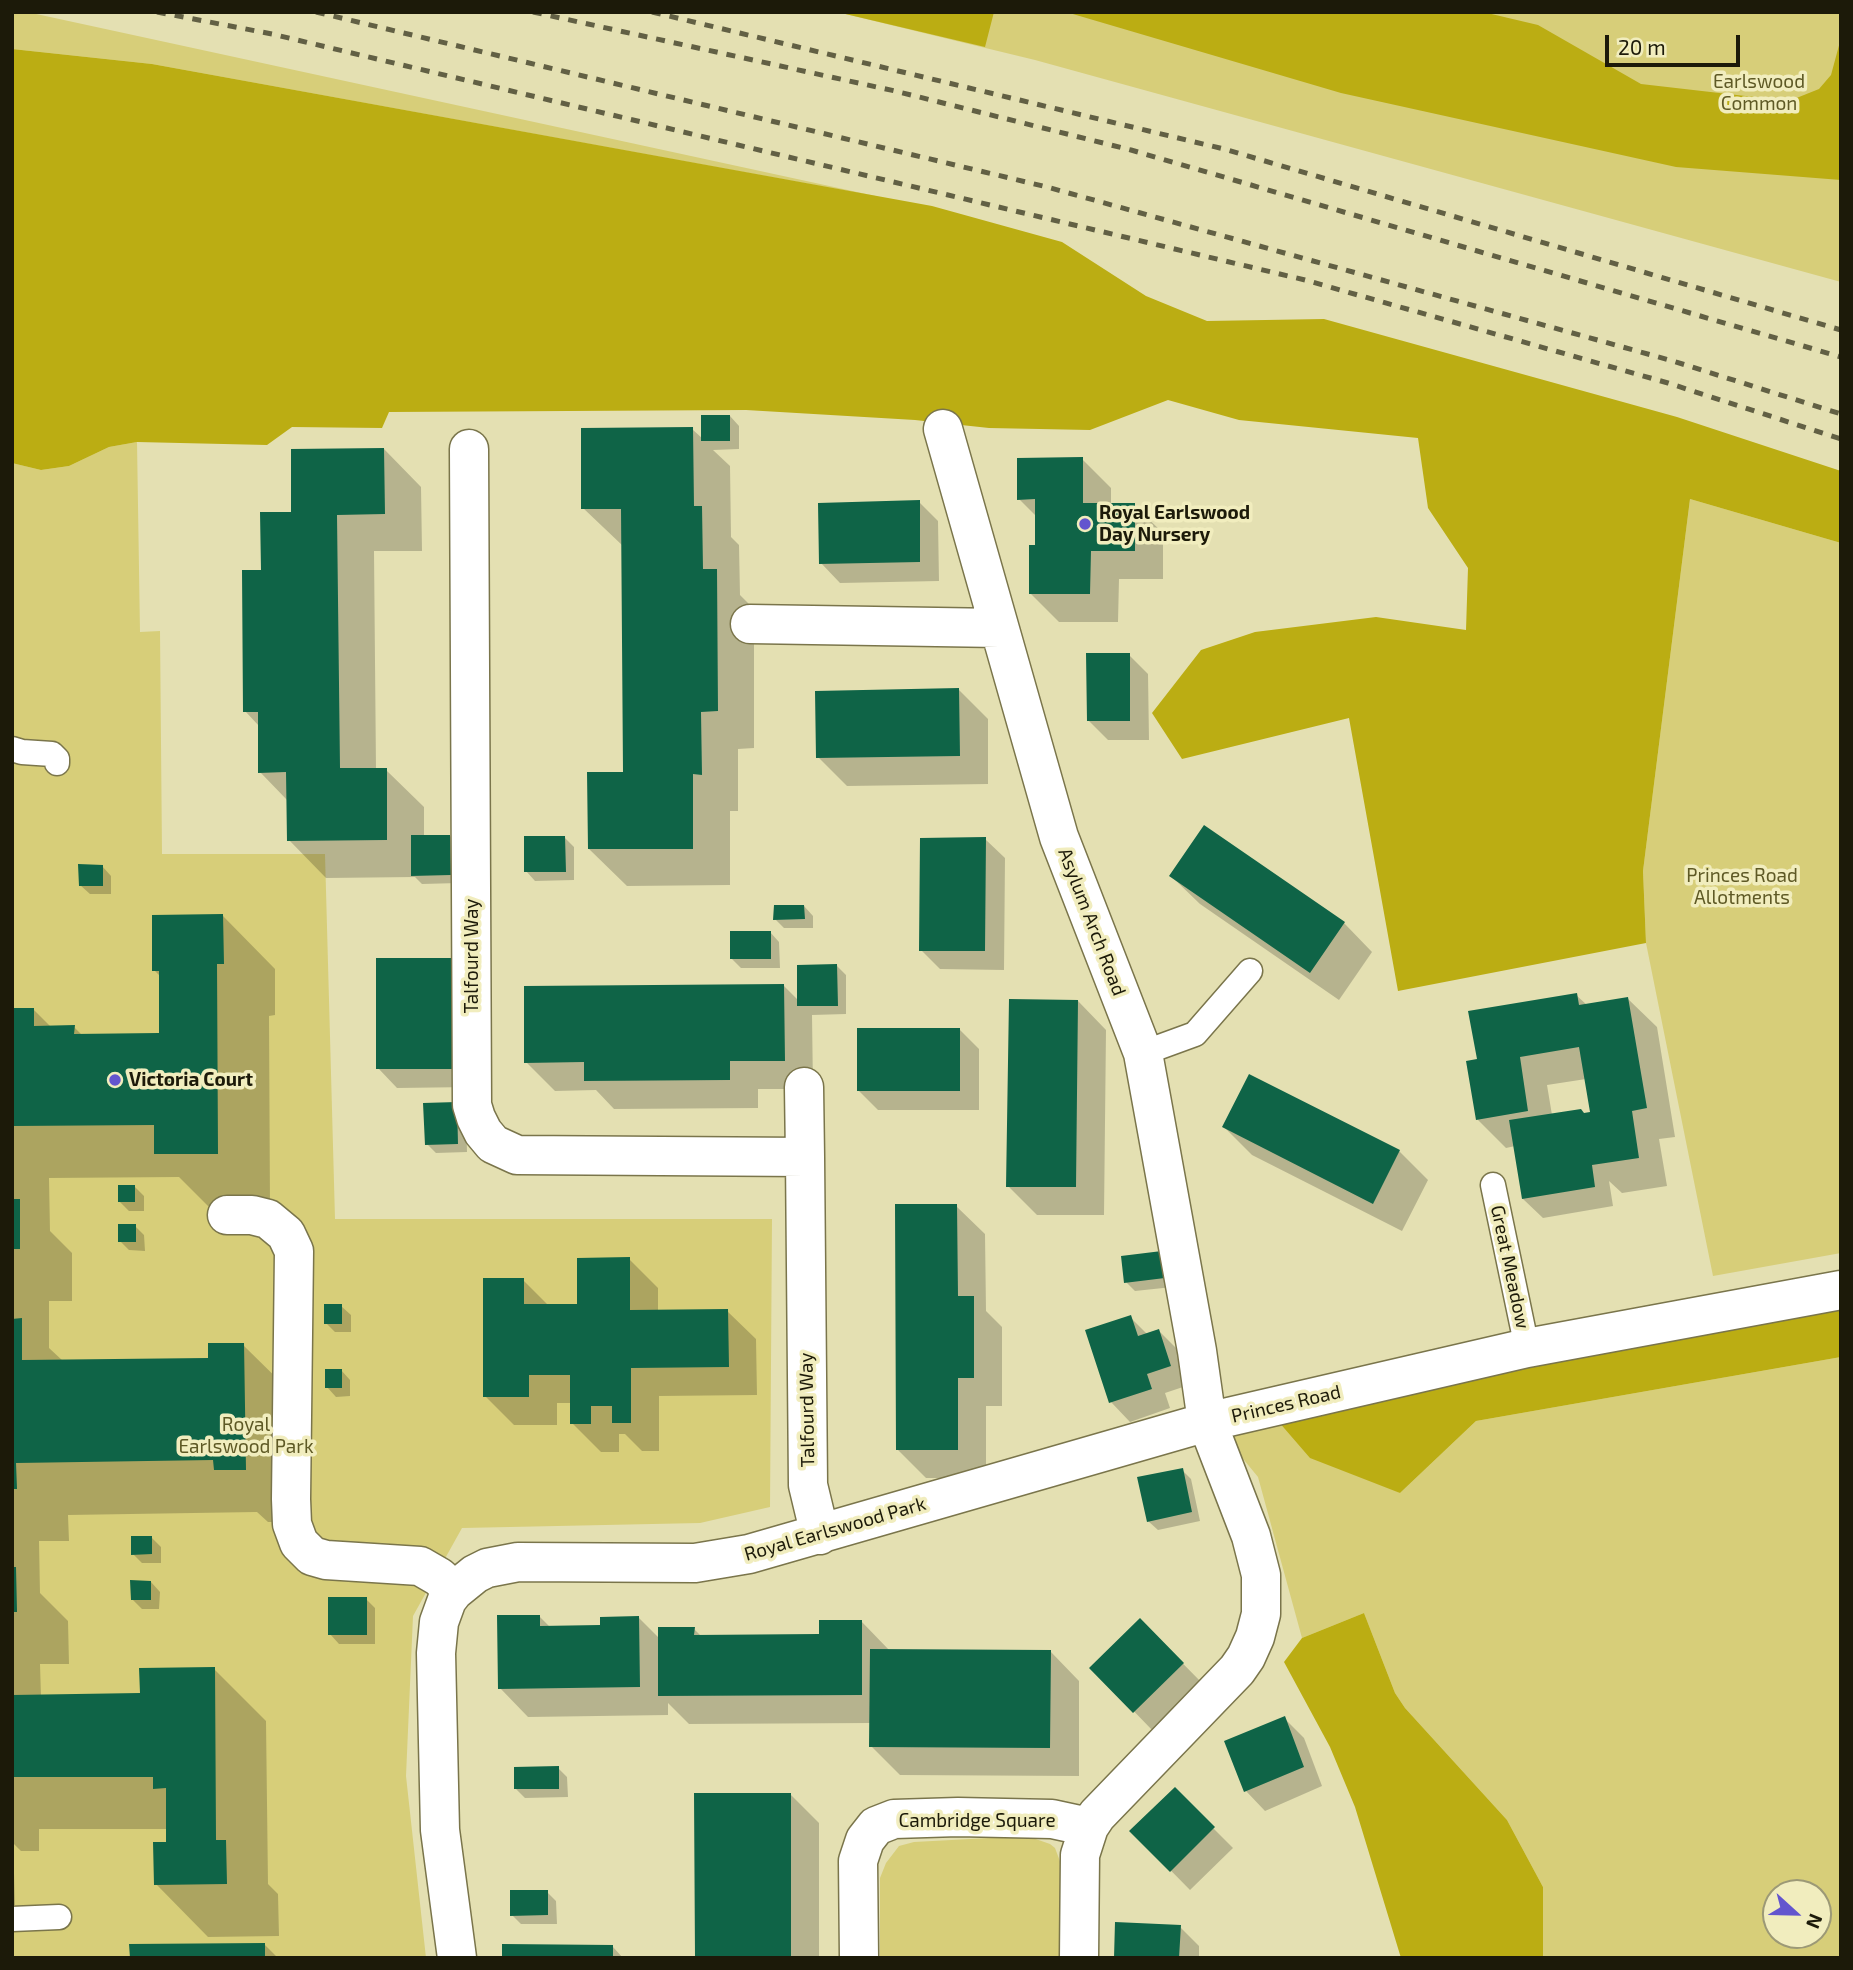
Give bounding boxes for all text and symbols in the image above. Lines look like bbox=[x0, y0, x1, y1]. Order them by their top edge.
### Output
scale bar bbox=[1608, 21, 1743, 65]
text: 20 m bbox=[1618, 34, 1666, 59]
park label: Earlswood Common bbox=[1713, 71, 1805, 115]
place label: Royal Earlswood Day Nursery bbox=[1099, 502, 1250, 546]
marker: Royal Earlswood Day Nursery bbox=[1077, 516, 1093, 532]
street label: Asylum Arch Road bbox=[1053, 845, 1131, 999]
park label: Princes Road Allotments bbox=[1686, 865, 1798, 909]
street label: Talfourd Way bbox=[461, 899, 483, 1013]
place label: Victoria Court bbox=[129, 1069, 253, 1091]
marker: Victoria Court bbox=[107, 1072, 123, 1088]
street label: Great Meadow bbox=[1486, 1203, 1534, 1331]
street label: Talfourd Way bbox=[795, 1352, 819, 1468]
street label: Princes Road bbox=[1229, 1380, 1343, 1428]
park label: Royal Earlswood Park bbox=[178, 1414, 314, 1458]
street label: Royal Earlswood Park bbox=[742, 1492, 928, 1566]
street label: Cambridge Square bbox=[898, 1810, 1056, 1832]
north arrow bbox=[1762, 1879, 1832, 1949]
text: N bbox=[1802, 1911, 1828, 1932]

